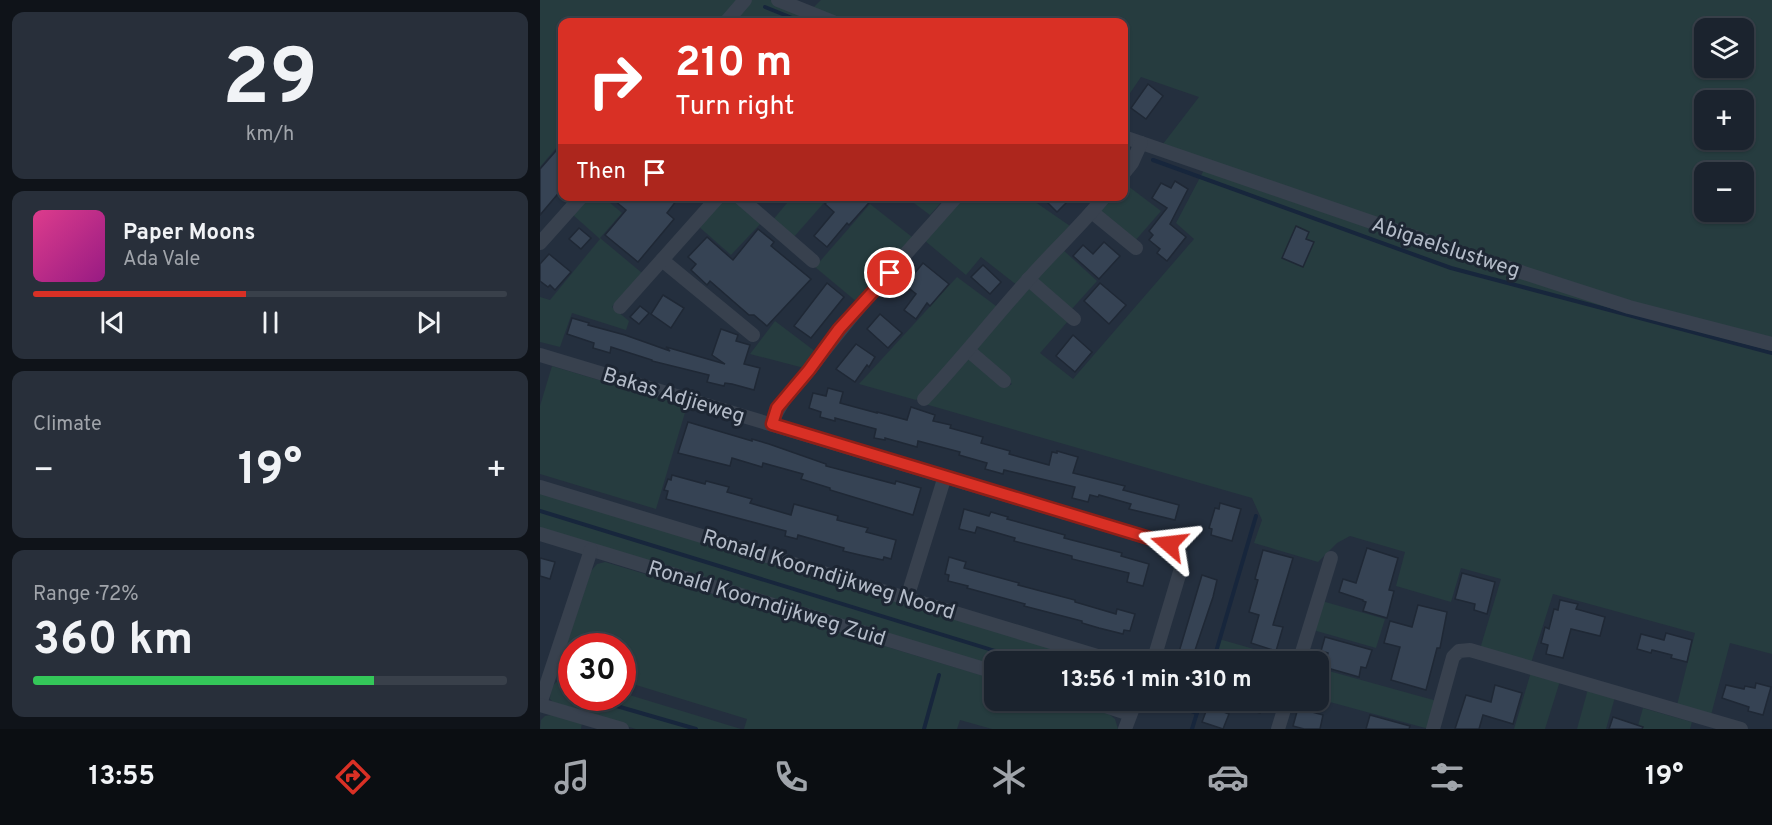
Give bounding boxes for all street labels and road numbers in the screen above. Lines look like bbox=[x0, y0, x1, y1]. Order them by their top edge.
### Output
street label: Abigaelslustweg bbox=[1368, 212, 1523, 285]
street label: Bakas Adjieweg bbox=[599, 362, 748, 431]
street label: Ronald Koorndijkweg Noord bbox=[699, 524, 958, 627]
street label: Ronald Koorndijkweg Zuid bbox=[644, 555, 889, 653]

